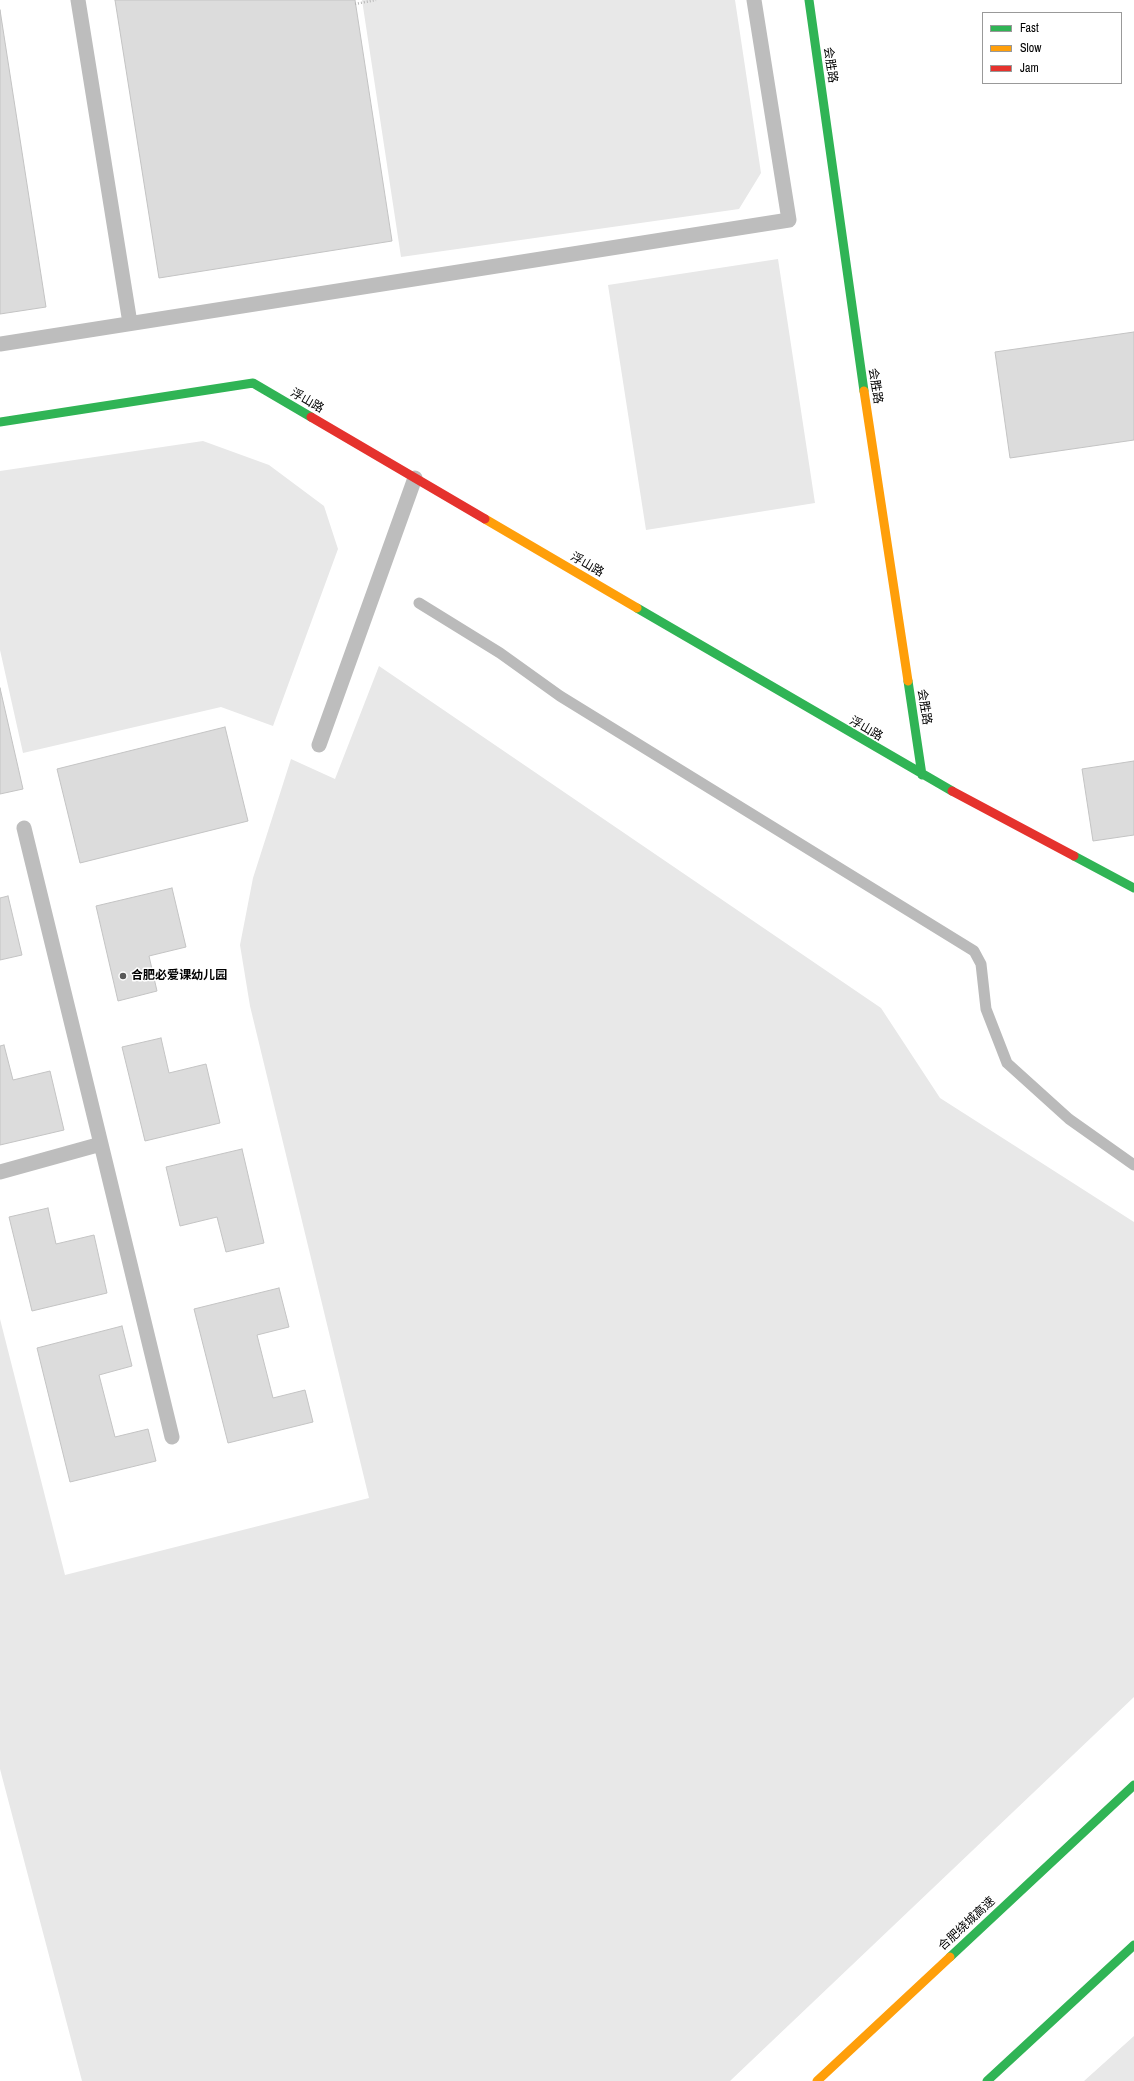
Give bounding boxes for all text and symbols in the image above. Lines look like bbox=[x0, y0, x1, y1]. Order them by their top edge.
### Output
legend bbox=[982, 12, 1122, 84]
text: Fast bbox=[1020, 20, 1039, 36]
text: Slow bbox=[1020, 40, 1041, 56]
street label: 会胜路 bbox=[820, 46, 840, 84]
text: Jam bbox=[1020, 60, 1039, 76]
street label: 会胜路 bbox=[865, 367, 885, 405]
street label: 浮山路 bbox=[288, 386, 326, 416]
street label: 浮山路 bbox=[568, 550, 606, 580]
street label: 会胜路 bbox=[914, 688, 934, 726]
street label: 浮山路 bbox=[847, 714, 885, 744]
place label: 合肥必爱课幼儿园 bbox=[131, 969, 227, 983]
marker: 合肥必爱课幼儿园 bbox=[118, 971, 128, 981]
street label: 合肥绕城高速 bbox=[936, 1894, 998, 1954]

